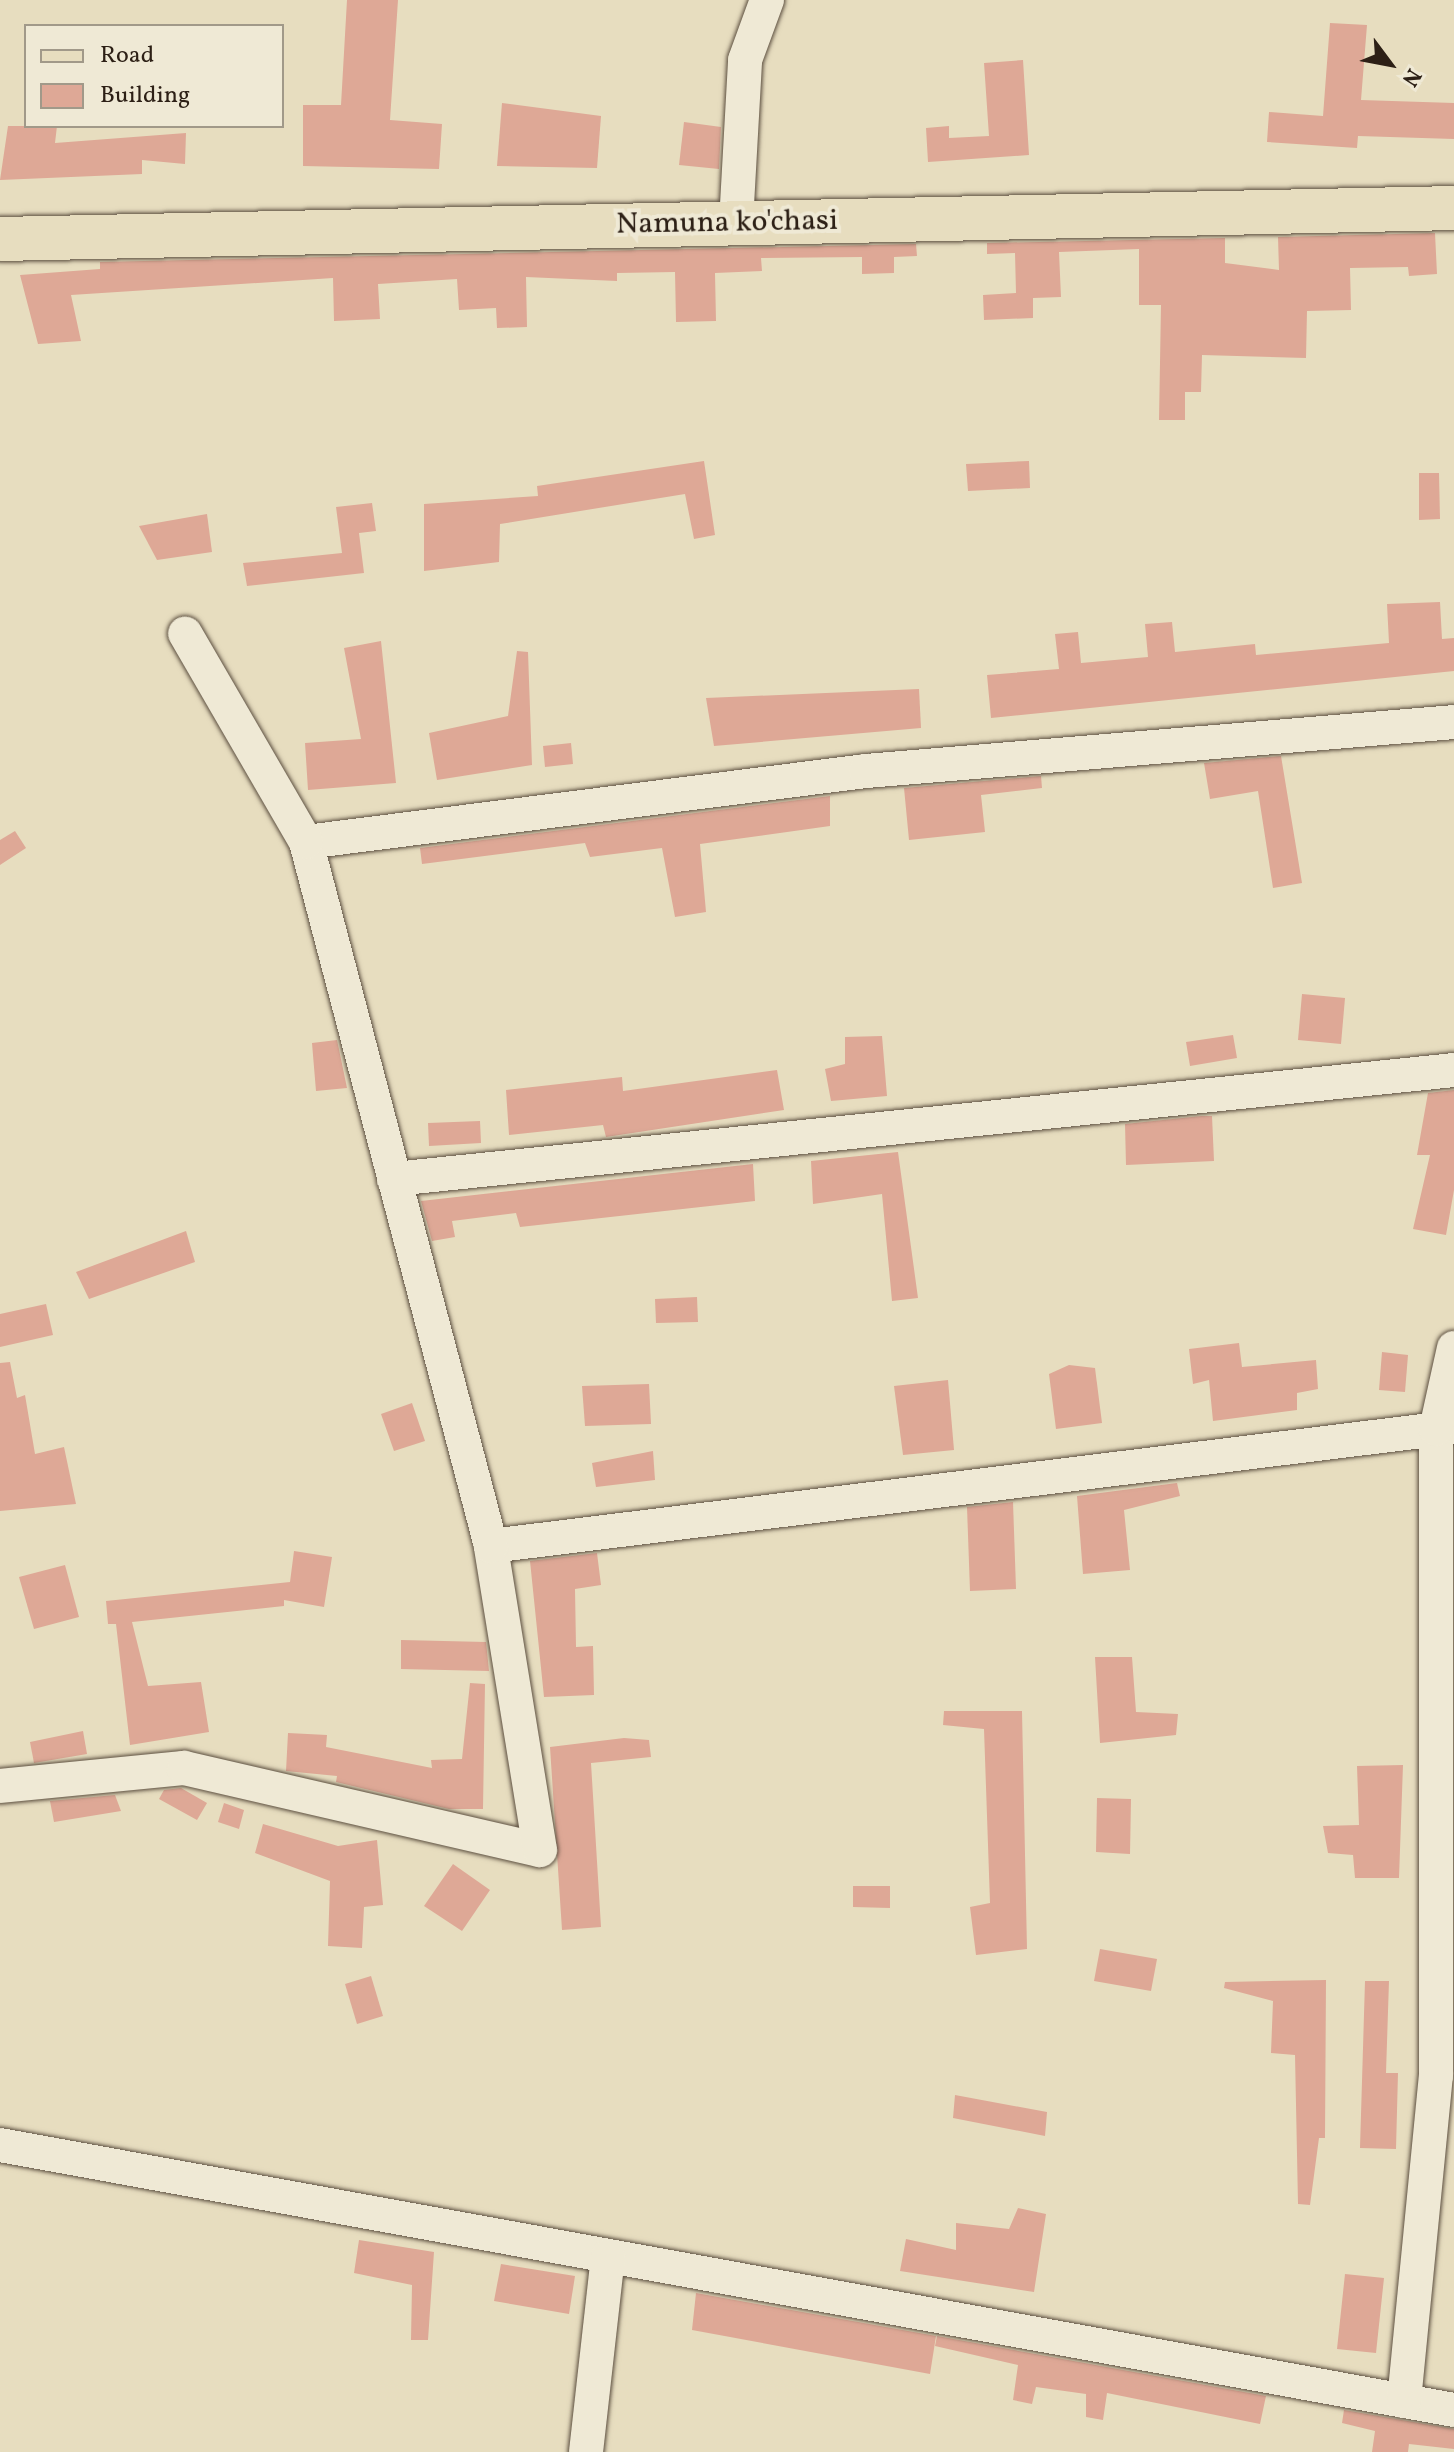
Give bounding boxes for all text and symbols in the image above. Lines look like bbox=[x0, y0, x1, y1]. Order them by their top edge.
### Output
legend bbox=[24, 24, 284, 128]
north arrow bbox=[1350, 24, 1430, 104]
text: Road bbox=[100, 39, 154, 73]
text: N bbox=[1393, 62, 1428, 92]
text: Building bbox=[100, 79, 190, 113]
street label: Namuna ko'chasi bbox=[616, 203, 838, 243]

